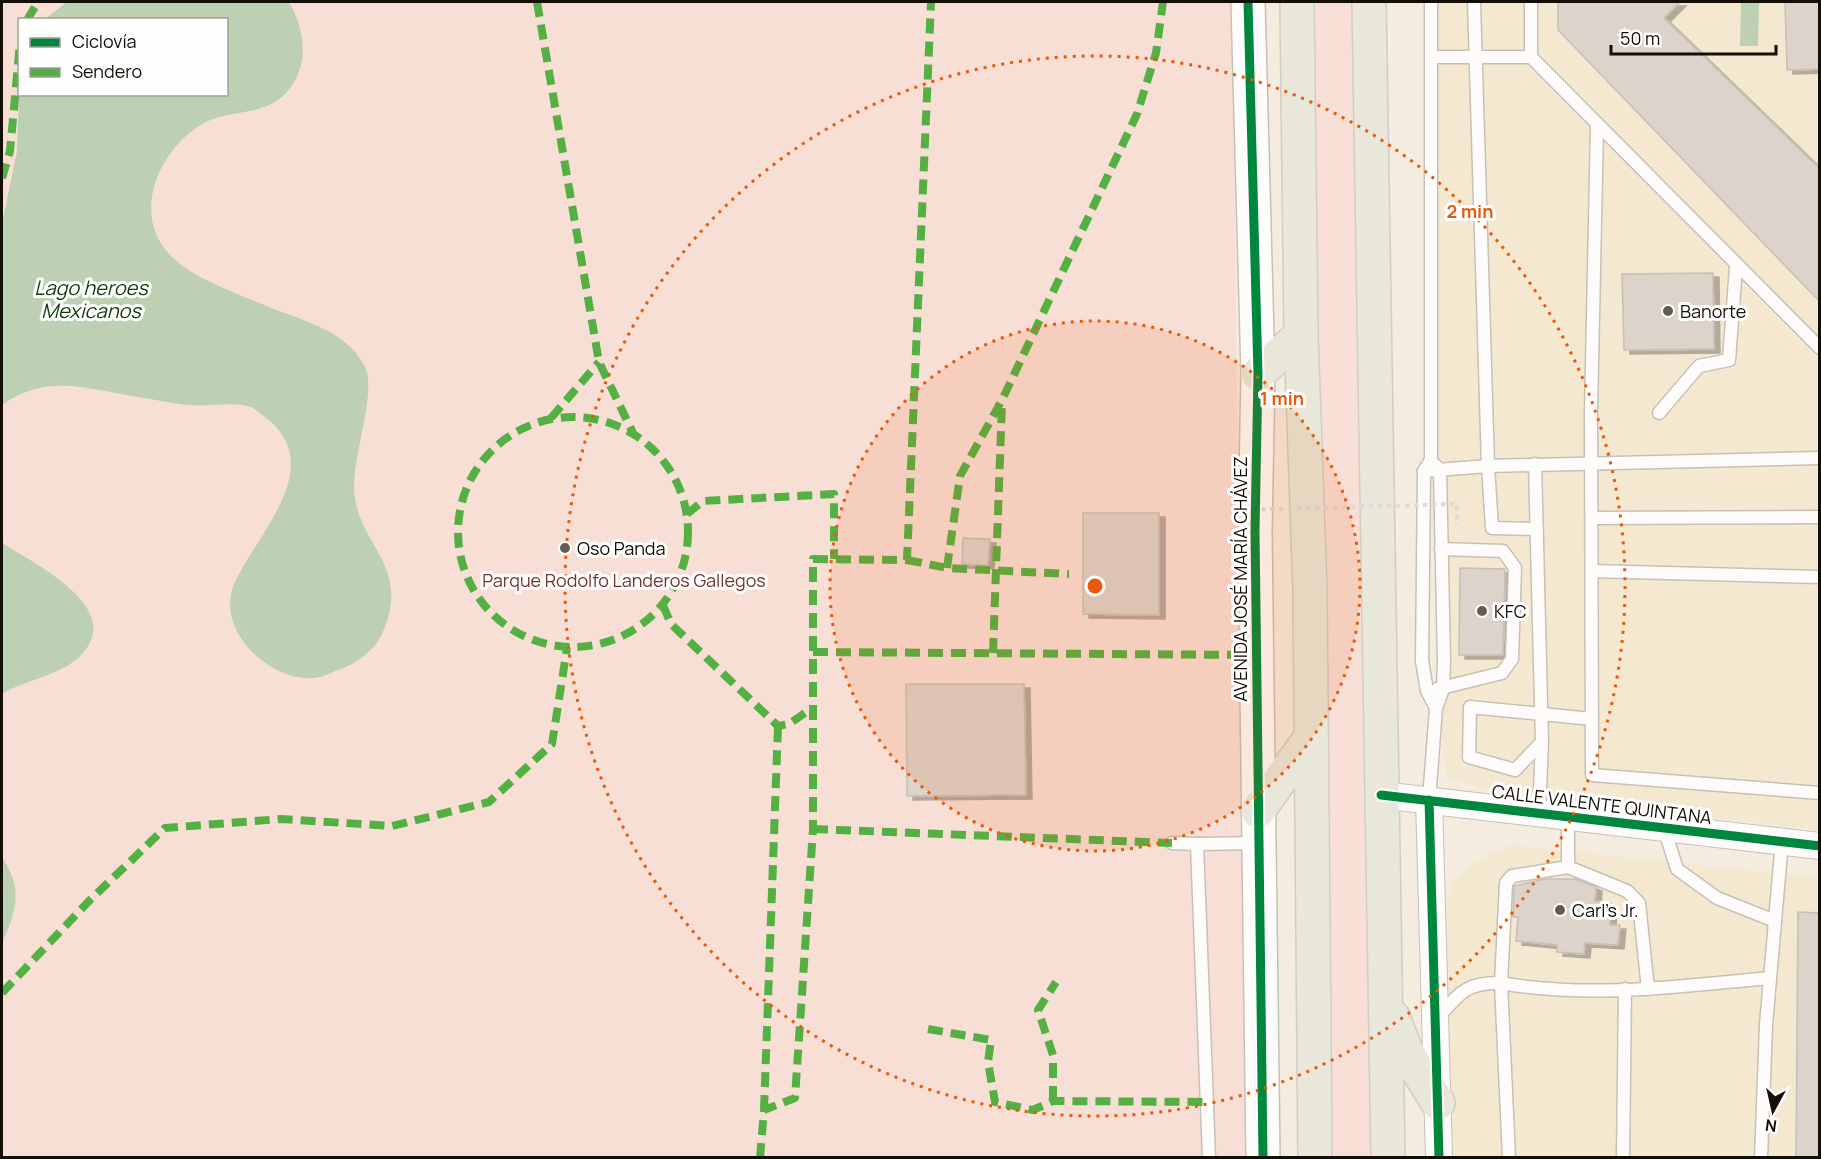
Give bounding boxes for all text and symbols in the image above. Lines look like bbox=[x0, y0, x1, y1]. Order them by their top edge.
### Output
legend bbox=[18, 18, 228, 96]
scale bar bbox=[1611, 18, 1776, 56]
text: 50 m bbox=[1620, 26, 1660, 50]
text: Ciclovía bbox=[72, 29, 137, 53]
text: Sendero bbox=[72, 59, 142, 83]
text: 2 min bbox=[1447, 199, 1493, 223]
water label: Lago heroes Mexicanos bbox=[34, 274, 149, 324]
place label: Banorte bbox=[1680, 299, 1746, 323]
marker: Banorte bbox=[1661, 304, 1675, 318]
text: 1 min bbox=[1260, 386, 1304, 410]
street label: AVENIDA JOSÉ MARÍA CHÁVEZ bbox=[1228, 456, 1252, 702]
place label: Oso Panda bbox=[577, 536, 665, 560]
marker: Oso Panda bbox=[558, 541, 572, 555]
park label: Parque Rodolfo Landeros Gallegos bbox=[482, 568, 766, 592]
centre of rings bbox=[1085, 576, 1105, 596]
place label: KFC bbox=[1494, 599, 1527, 623]
marker: KFC bbox=[1475, 604, 1489, 618]
street label: CALLE VALENTE QUINTANA bbox=[1491, 779, 1714, 829]
place label: Carl's Jr. bbox=[1572, 898, 1639, 922]
marker: Carl's Jr. bbox=[1553, 903, 1567, 917]
north arrow bbox=[1743, 1081, 1803, 1141]
text: N bbox=[1764, 1114, 1778, 1138]

